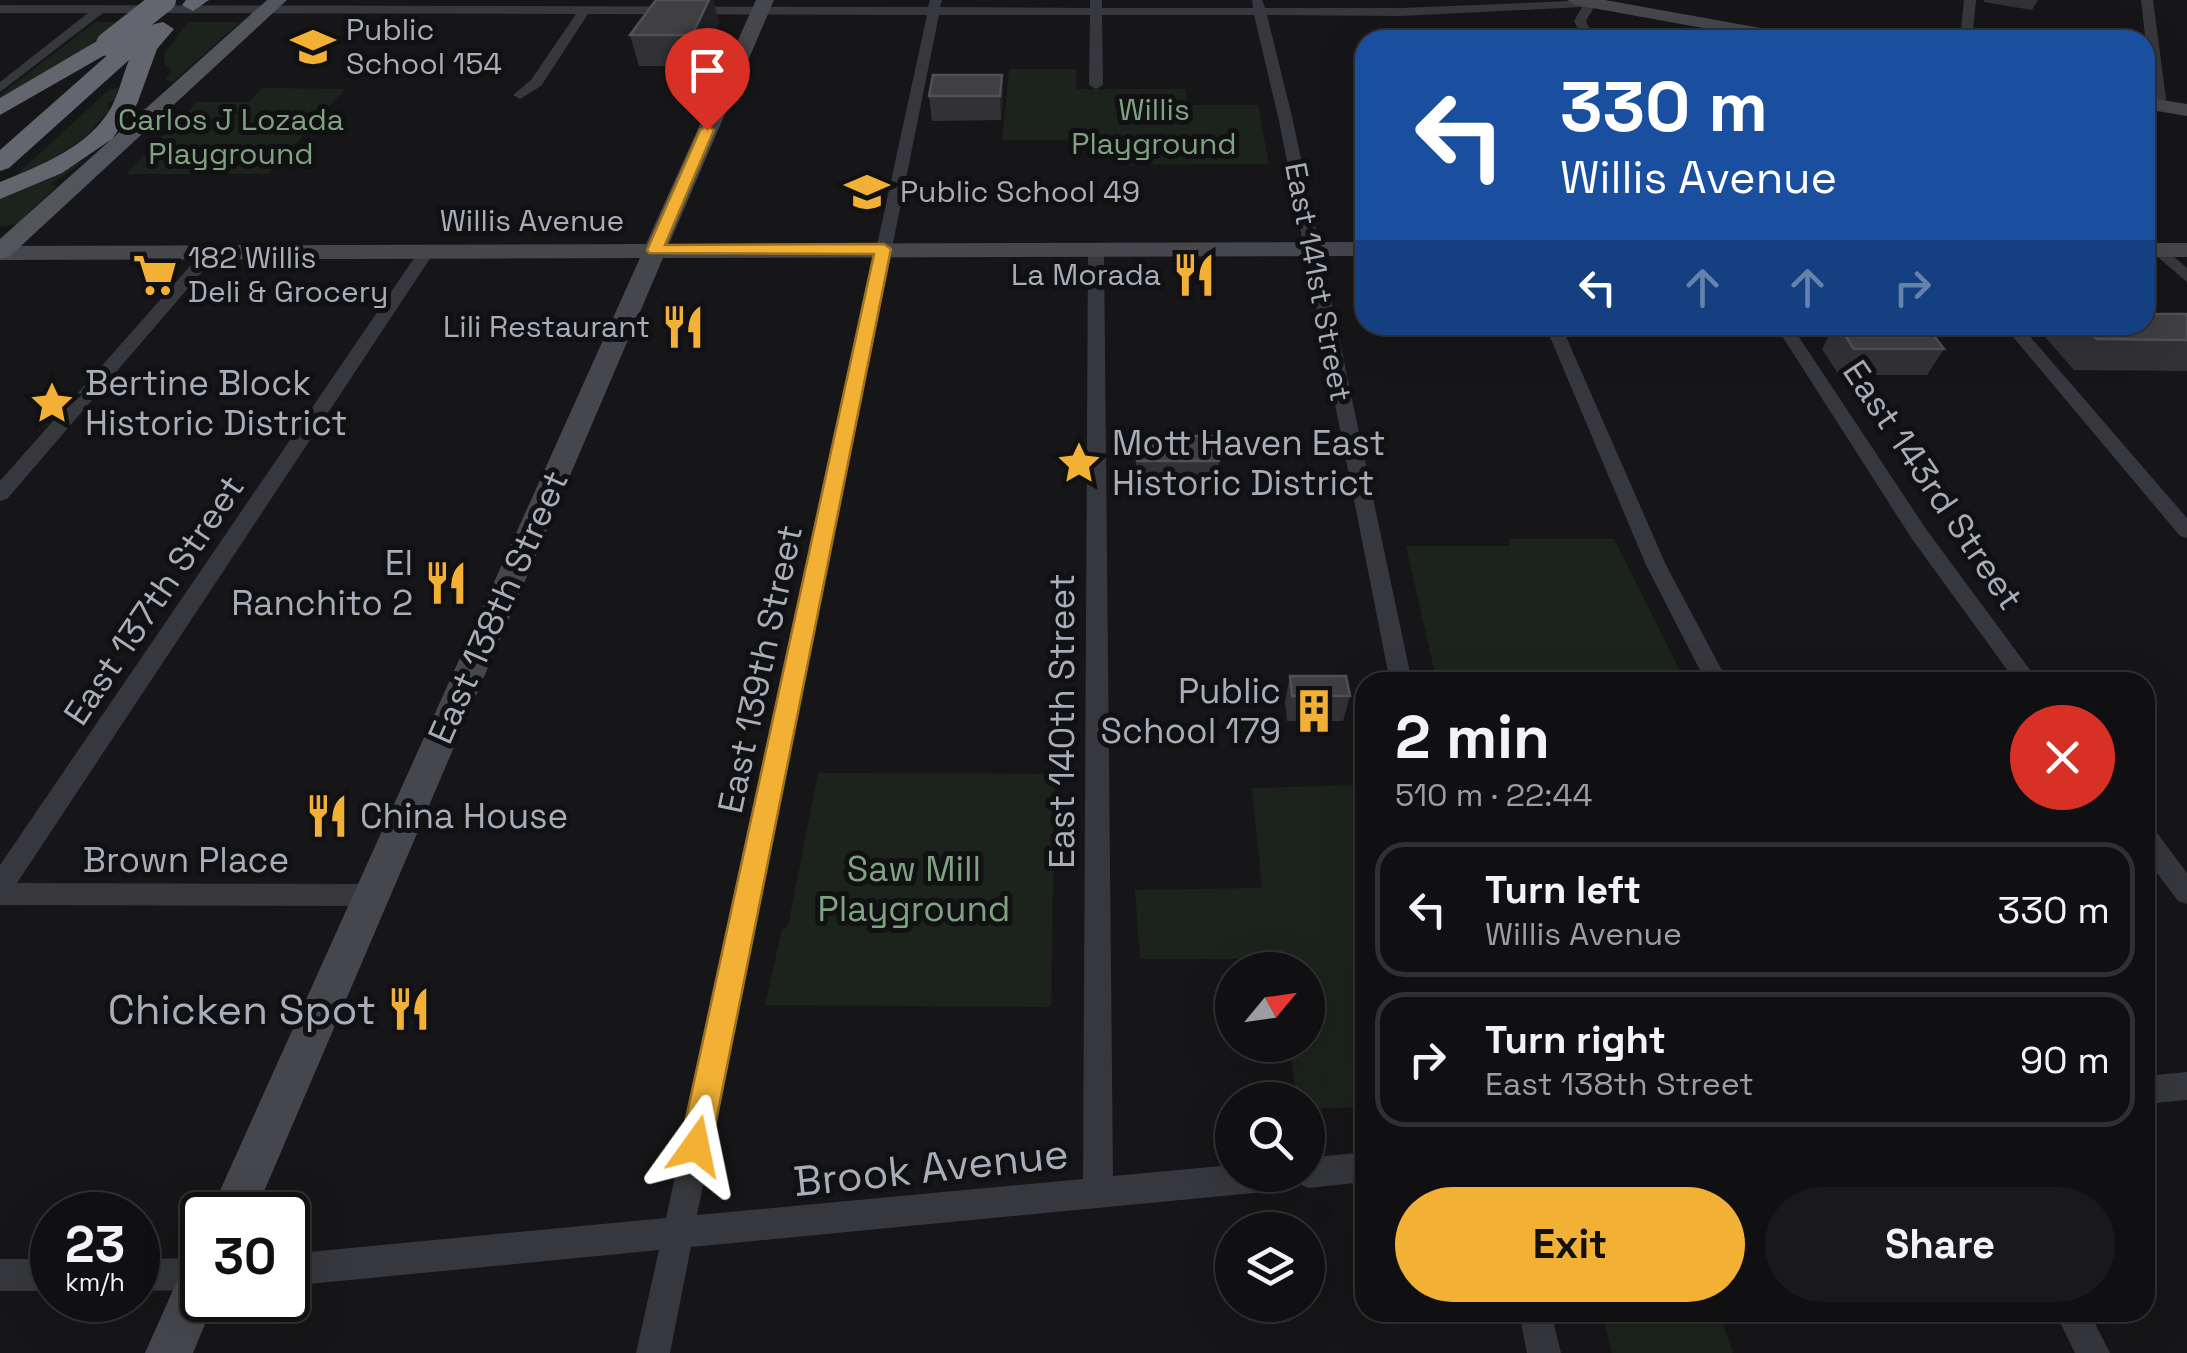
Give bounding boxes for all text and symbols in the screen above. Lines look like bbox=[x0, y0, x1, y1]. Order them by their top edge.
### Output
place label: Public School 154 bbox=[346, 10, 502, 83]
school or university icon: Public School 154 bbox=[289, 23, 337, 71]
pin bbox=[665, 28, 750, 131]
icon: arrive bbox=[680, 43, 735, 98]
text: 330 m bbox=[1560, 62, 1768, 151]
icon: left bbox=[1395, 70, 1525, 200]
park label: Willis Playground bbox=[1071, 90, 1237, 163]
park label: Carlos J Lozada Playground bbox=[118, 100, 344, 173]
text: Willis Avenue bbox=[1560, 149, 1837, 206]
street label: East 141st Street bbox=[1276, 159, 1361, 405]
school or university icon: Public School 49 bbox=[843, 168, 891, 216]
place label: Public School 49 bbox=[900, 172, 1140, 211]
street label: Willis Avenue bbox=[440, 201, 624, 240]
place label: 182 Willis Deli & Grocery bbox=[188, 238, 388, 311]
supermarket icon: 182 Willis Deli & Grocery bbox=[131, 251, 179, 299]
restaurant icon: La Morada bbox=[1170, 251, 1218, 299]
place label: La Morada bbox=[1011, 255, 1161, 294]
icon: left bbox=[1570, 260, 1625, 315]
icon: ahead bbox=[1675, 260, 1730, 315]
icon: ahead bbox=[1780, 260, 1835, 315]
icon: right bbox=[1885, 260, 1940, 315]
restaurant icon: Lili Restaurant bbox=[659, 303, 707, 351]
place label: Lili Restaurant bbox=[443, 307, 650, 346]
street label: East 143rd Street bbox=[1833, 352, 2033, 618]
place label: Bertine Block Historic District bbox=[85, 361, 347, 445]
place icon: Bertine Block Historic District bbox=[28, 379, 76, 427]
place label: Mott Haven East Historic District bbox=[1112, 421, 1386, 505]
place icon: Mott Haven East Historic District bbox=[1055, 439, 1103, 487]
street label: East 138th Street bbox=[418, 464, 578, 750]
street label: East 137th Street bbox=[54, 467, 254, 733]
street label: East 139th Street bbox=[708, 521, 812, 817]
place label: El Ranchito 2 bbox=[231, 541, 413, 625]
restaurant icon: El Ranchito 2 bbox=[422, 559, 470, 607]
street label: East 140th Street bbox=[1040, 573, 1084, 869]
place label: Public School 179 bbox=[1101, 669, 1281, 753]
building icon: Public School 179 bbox=[1290, 687, 1338, 735]
text: 2 min bbox=[1395, 699, 1550, 776]
button: close bbox=[2010, 705, 2115, 810]
text: 510 m · 22:44 bbox=[1395, 775, 1592, 815]
restaurant icon: China House bbox=[303, 792, 351, 840]
place label: China House bbox=[360, 794, 568, 838]
street label: Brown Place bbox=[83, 838, 289, 882]
park label: Saw Mill Playground bbox=[818, 847, 1010, 931]
text: Turn left bbox=[1485, 866, 1641, 914]
icon: left bbox=[1400, 882, 1455, 937]
text: 330 m bbox=[1997, 886, 2110, 934]
text: Willis Avenue bbox=[1485, 914, 1682, 954]
north arrow bbox=[1215, 952, 1325, 1062]
map controls bbox=[1215, 952, 1325, 1322]
place label: Chicken Spot bbox=[108, 983, 376, 1036]
restaurant icon: Chicken Spot bbox=[385, 985, 433, 1033]
text: Turn right bbox=[1485, 1016, 1666, 1064]
icon: right bbox=[1400, 1032, 1455, 1087]
text: 90 m bbox=[2020, 1036, 2110, 1084]
text: East 138th Street bbox=[1485, 1064, 1754, 1104]
button: search bbox=[1215, 1082, 1325, 1192]
position arrow bbox=[644, 1094, 748, 1198]
street label: Brook Avenue bbox=[791, 1127, 1071, 1208]
button: Exit bbox=[1395, 1187, 1745, 1302]
button: Share bbox=[1765, 1187, 2115, 1302]
speed limit sign: 30 bbox=[180, 1192, 310, 1322]
button: layers bbox=[1215, 1212, 1325, 1322]
text: 23 bbox=[65, 1213, 125, 1277]
text: km/h bbox=[65, 1266, 125, 1298]

